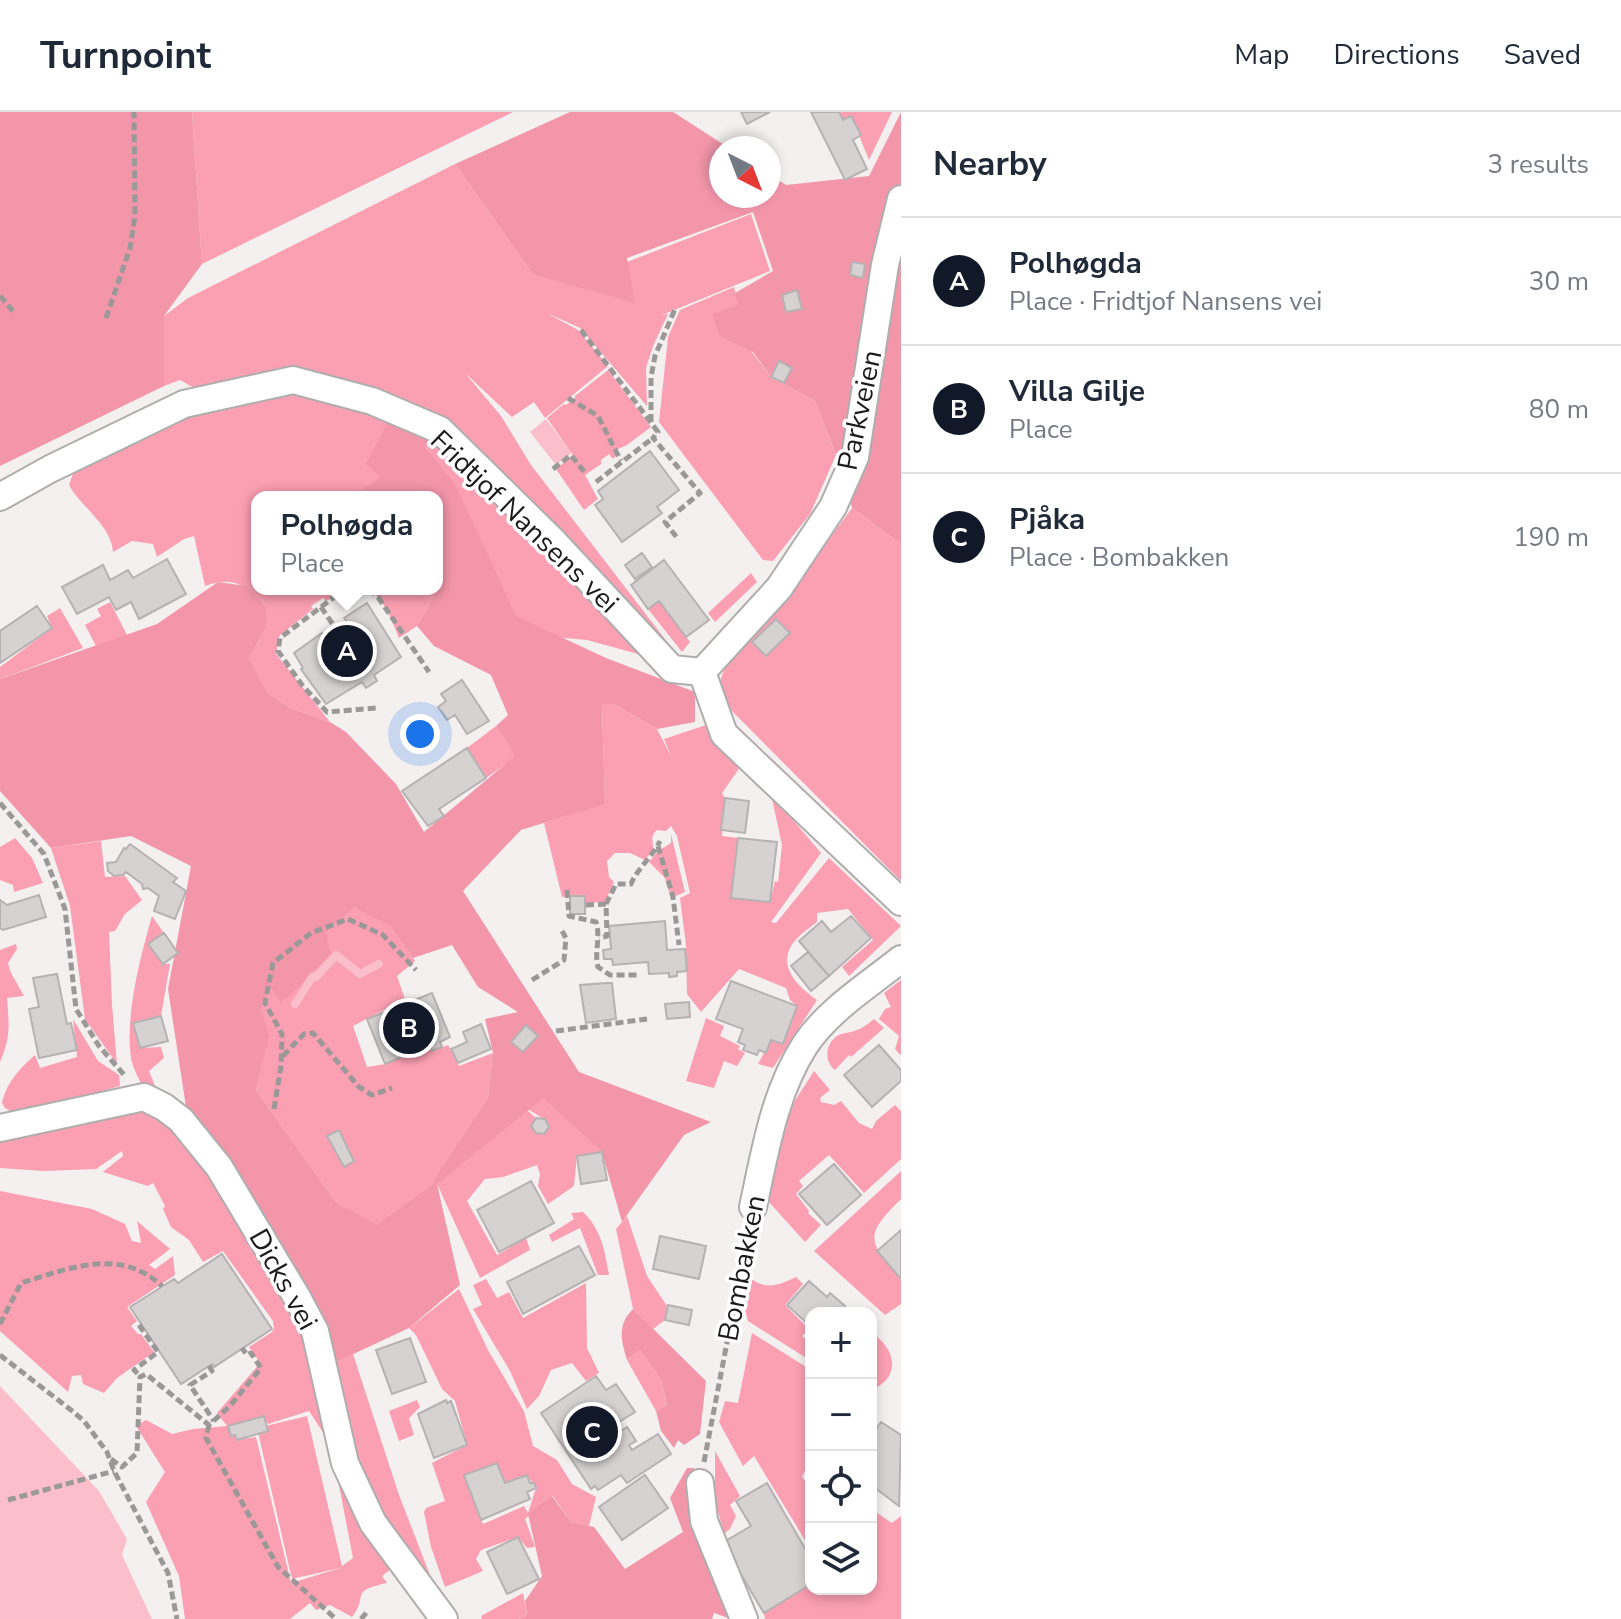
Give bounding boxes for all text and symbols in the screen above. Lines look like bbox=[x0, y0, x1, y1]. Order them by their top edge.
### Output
text: Turnpoint bbox=[40, 30, 211, 81]
text: Map bbox=[1234, 36, 1289, 74]
text: Directions bbox=[1333, 36, 1460, 74]
text: Saved bbox=[1504, 36, 1581, 74]
north arrow bbox=[709, 136, 781, 208]
text: Nearby bbox=[933, 141, 1047, 187]
text: 3 results bbox=[1488, 147, 1589, 182]
text: Polhøgda bbox=[1009, 243, 1142, 284]
text: A bbox=[949, 264, 969, 299]
text: 30 m bbox=[1529, 264, 1589, 299]
text: Place · Fridtjof Nansens vei bbox=[1009, 284, 1322, 319]
street label: Parkveien bbox=[829, 347, 891, 474]
text: Villa Gilje bbox=[1009, 371, 1145, 412]
text: B bbox=[950, 392, 968, 427]
text: 80 m bbox=[1529, 392, 1589, 427]
text: Place bbox=[1009, 412, 1073, 447]
street label: Fridtjof Nansens vei bbox=[422, 422, 627, 622]
popup bbox=[251, 491, 443, 595]
text: Pjåka bbox=[1009, 499, 1085, 540]
text: Polhøgda bbox=[280, 505, 414, 546]
text: C bbox=[950, 520, 968, 555]
text: 190 m bbox=[1513, 520, 1589, 555]
text: Place · Bombakken bbox=[1009, 540, 1229, 575]
text: Place bbox=[280, 546, 344, 581]
pin: A bbox=[321, 621, 373, 681]
your location bbox=[400, 714, 440, 754]
pin: B bbox=[383, 998, 435, 1058]
street label: Bombakken bbox=[709, 1192, 775, 1344]
street label: Dicks vei bbox=[240, 1222, 326, 1337]
map controls bbox=[805, 1307, 877, 1595]
button: + bbox=[805, 1307, 877, 1379]
button: − bbox=[805, 1379, 877, 1451]
pin: C bbox=[566, 1402, 618, 1462]
button: locate bbox=[805, 1451, 877, 1523]
button: layers bbox=[805, 1523, 877, 1595]

